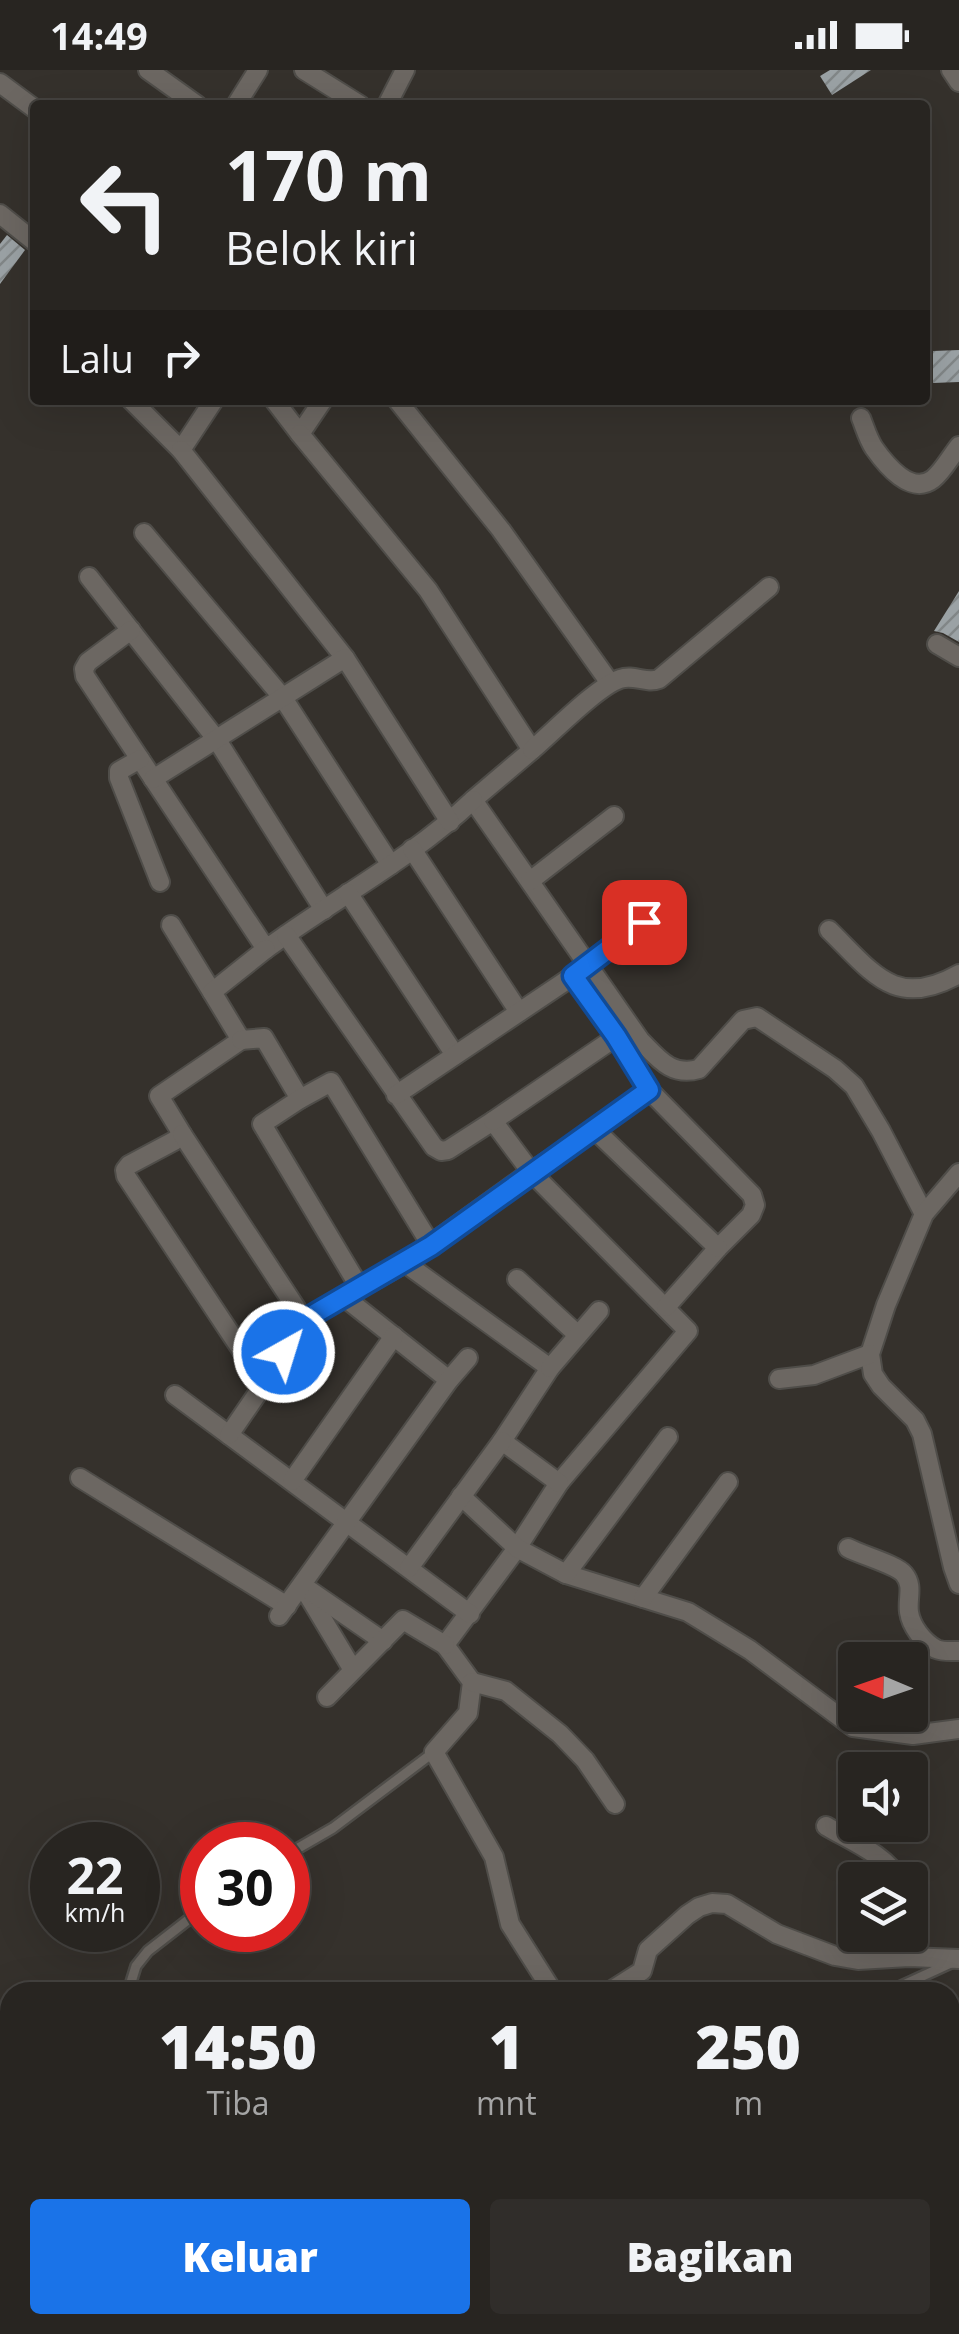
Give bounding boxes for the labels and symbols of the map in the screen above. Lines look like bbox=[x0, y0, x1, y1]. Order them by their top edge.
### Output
pin bbox=[602, 880, 687, 965]
position arrow bbox=[232, 1300, 336, 1404]
north arrow bbox=[838, 1642, 928, 1732]
speed limit sign: 30 bbox=[180, 1822, 310, 1952]

